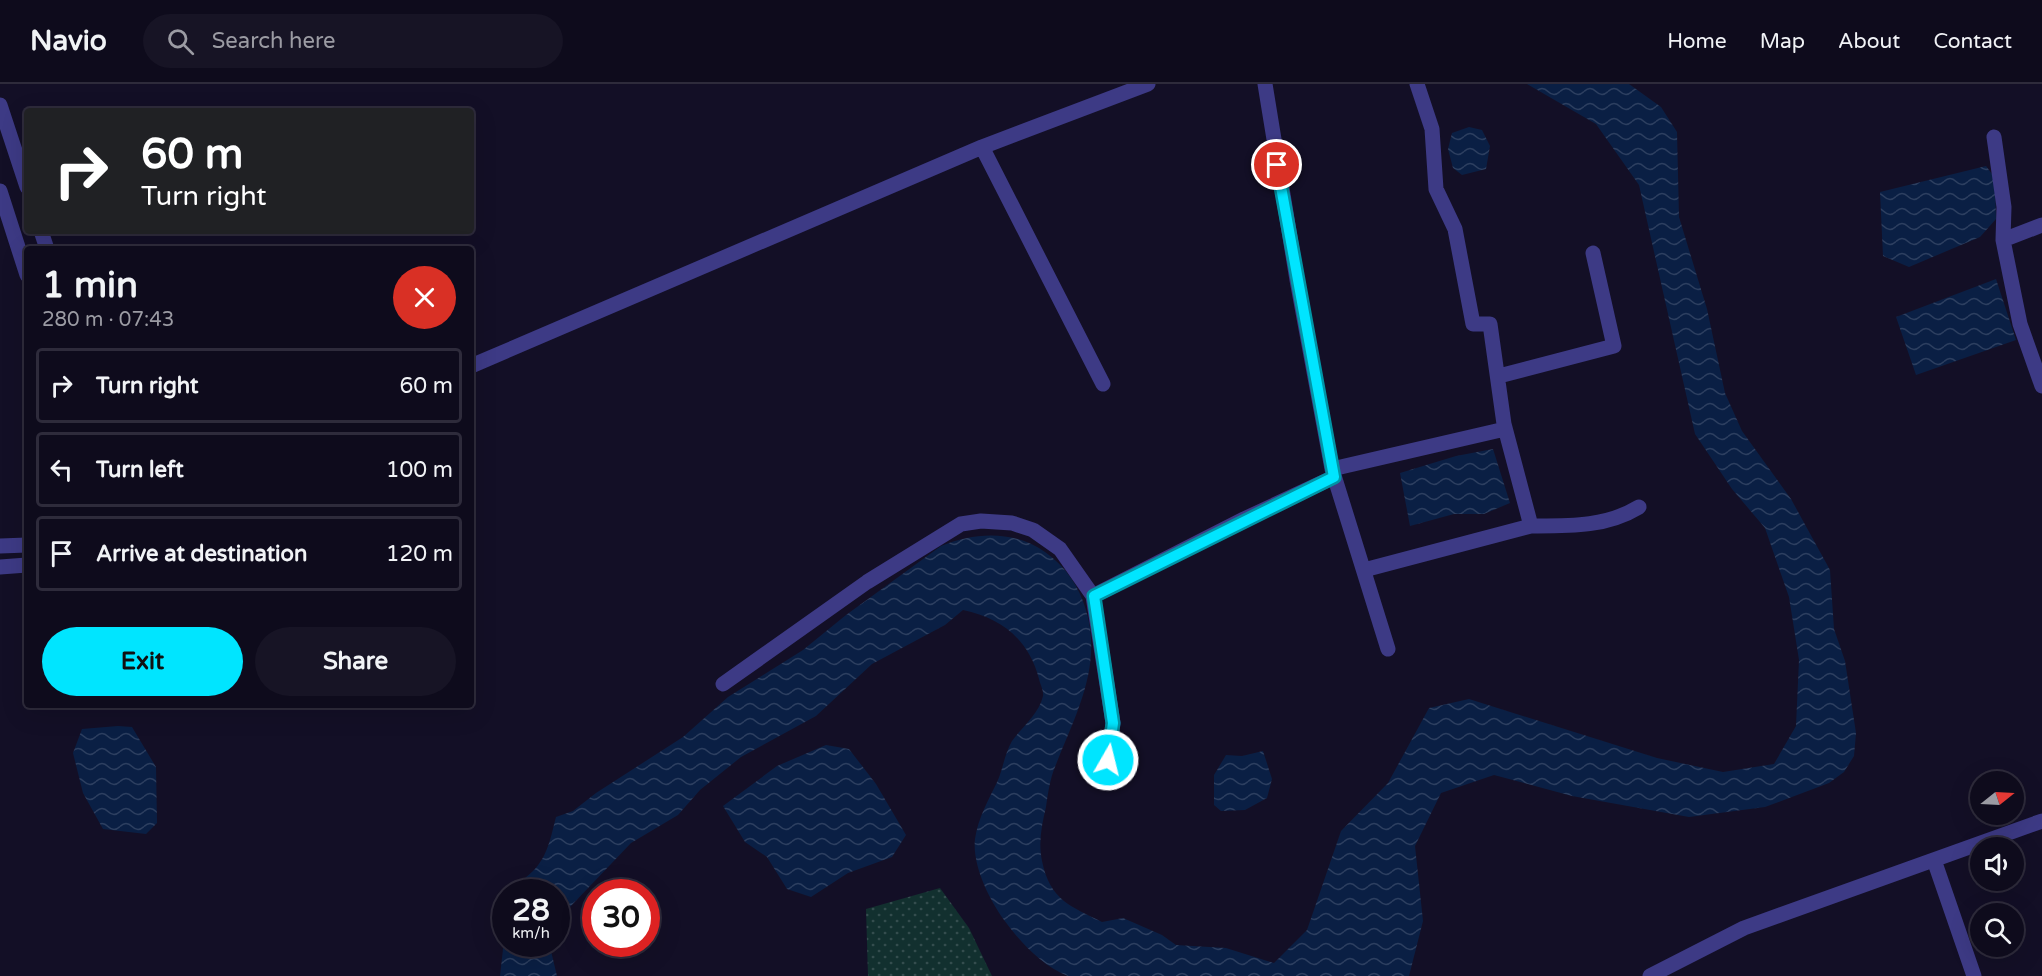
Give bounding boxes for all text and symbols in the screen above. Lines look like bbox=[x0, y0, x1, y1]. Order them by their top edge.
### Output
search box bbox=[143, 14, 563, 68]
text: Navio bbox=[30, 24, 107, 58]
icon: search bbox=[164, 25, 197, 58]
text: Search here bbox=[212, 28, 336, 54]
text: Home bbox=[1667, 29, 1727, 54]
text: Map bbox=[1760, 29, 1805, 54]
text: About bbox=[1838, 29, 1900, 54]
text: Contact bbox=[1933, 29, 2012, 54]
text: 60 m bbox=[141, 129, 243, 180]
icon: right bbox=[42, 132, 120, 210]
pin bbox=[1251, 139, 1302, 190]
icon: arrive bbox=[1260, 148, 1293, 181]
text: Turn right bbox=[141, 180, 267, 213]
text: 1 min bbox=[42, 264, 138, 307]
button: close bbox=[393, 266, 456, 329]
text: 280 m · 07:43 bbox=[42, 308, 174, 332]
icon: right bbox=[45, 369, 78, 402]
text: Turn right bbox=[96, 373, 198, 399]
text: 60 m bbox=[399, 373, 453, 399]
icon: left bbox=[45, 453, 78, 486]
text: Turn left bbox=[96, 457, 184, 483]
text: 100 m bbox=[386, 457, 453, 483]
icon: arrive bbox=[45, 537, 78, 570]
text: Arrive at destination bbox=[96, 541, 307, 567]
text: 120 m bbox=[386, 541, 453, 567]
button: Exit bbox=[42, 627, 243, 696]
button: Share bbox=[255, 627, 456, 696]
position arrow bbox=[1076, 728, 1140, 792]
north arrow bbox=[1970, 771, 2024, 825]
map controls bbox=[1970, 771, 2024, 957]
button: sound bbox=[1970, 837, 2024, 891]
speed limit sign: 30 bbox=[582, 879, 660, 957]
text: 28 bbox=[512, 892, 550, 929]
button: search bbox=[1970, 903, 2024, 957]
text: km/h bbox=[512, 924, 550, 942]

